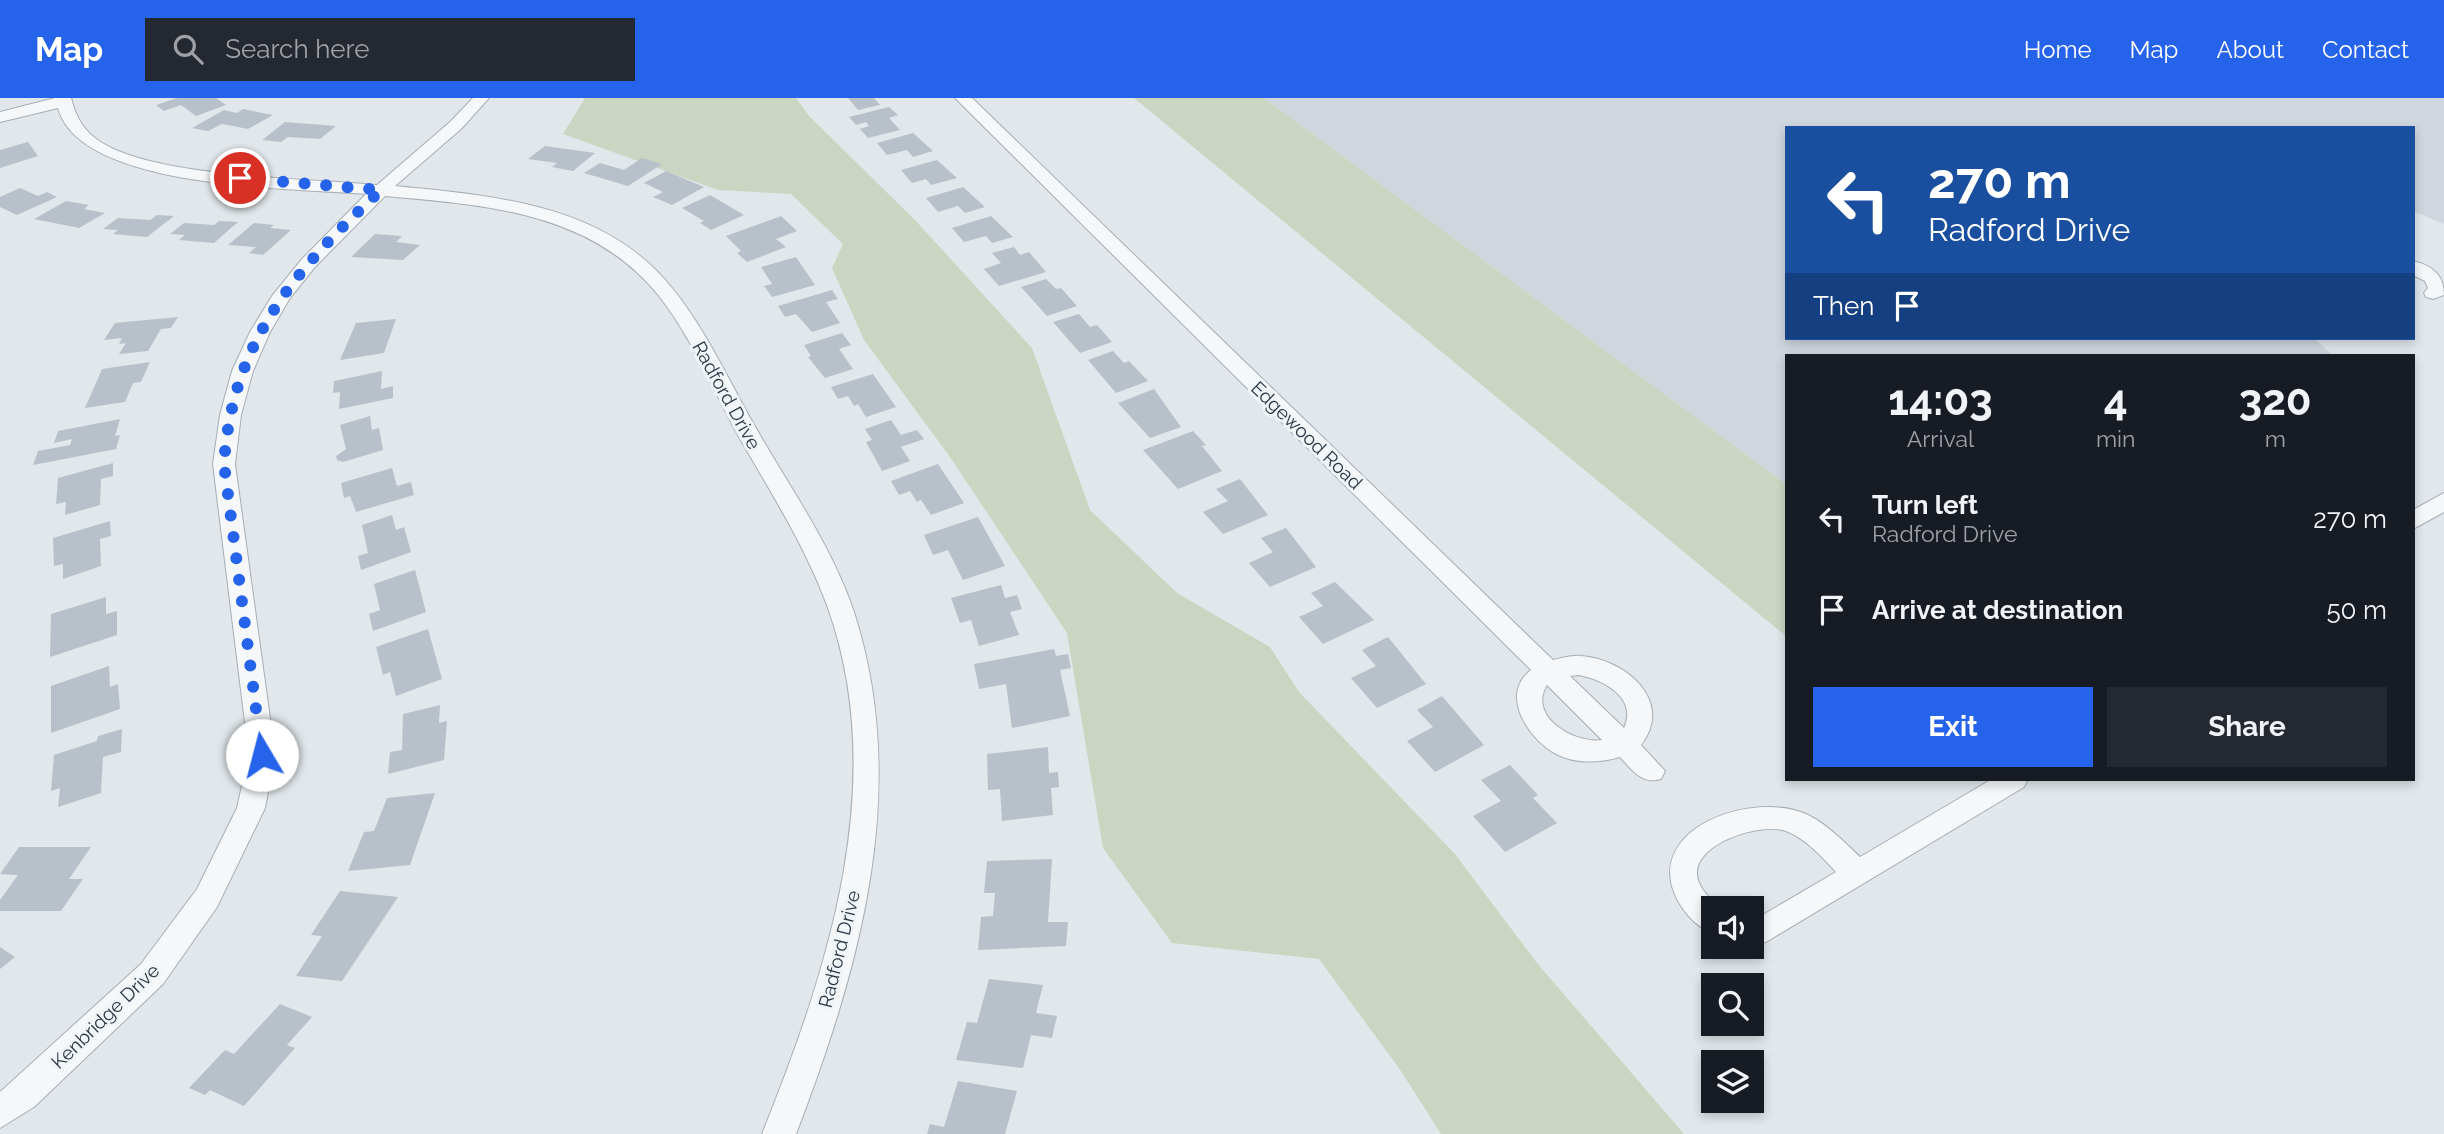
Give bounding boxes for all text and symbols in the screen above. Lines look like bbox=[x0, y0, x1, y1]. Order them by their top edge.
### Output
search box bbox=[145, 18, 635, 81]
text: Map bbox=[35, 30, 103, 69]
icon: search bbox=[169, 30, 207, 68]
text: Search here bbox=[225, 34, 370, 64]
text: Home bbox=[2024, 35, 2092, 64]
text: Map bbox=[2130, 35, 2178, 64]
text: About bbox=[2216, 35, 2284, 64]
text: Contact bbox=[2322, 35, 2409, 64]
pin bbox=[210, 148, 270, 208]
text: 270 m bbox=[1928, 152, 2071, 209]
icon: left bbox=[1813, 154, 1904, 245]
icon: arrive bbox=[221, 159, 259, 197]
text: Radford Drive bbox=[1928, 211, 2130, 248]
icon: arrive bbox=[1888, 287, 1926, 325]
text: Then bbox=[1813, 291, 1874, 321]
street label: Radford Drive bbox=[688, 337, 766, 453]
street label: Edgewood Road bbox=[1247, 376, 1367, 494]
text: 14:03 bbox=[1888, 376, 1993, 425]
text: 4 bbox=[2104, 376, 2128, 425]
text: 320 bbox=[2239, 376, 2312, 425]
text: Arrival bbox=[1907, 425, 1974, 452]
text: min bbox=[2096, 425, 2135, 452]
text: m bbox=[2265, 425, 2286, 452]
text: Turn left bbox=[1872, 490, 1978, 520]
icon: left bbox=[1813, 500, 1851, 538]
text: 270 m bbox=[2313, 504, 2387, 534]
text: Radford Drive bbox=[1872, 520, 2017, 547]
icon: arrive bbox=[1813, 591, 1851, 629]
text: Arrive at destination bbox=[1872, 595, 2123, 625]
text: 50 m bbox=[2326, 595, 2387, 625]
button: Exit bbox=[1813, 687, 2093, 767]
button: Share bbox=[2107, 687, 2387, 767]
position arrow bbox=[225, 718, 299, 792]
street label: Radford Drive bbox=[814, 888, 864, 1010]
map controls bbox=[1701, 896, 1764, 1113]
button: sound bbox=[1701, 896, 1764, 959]
street label: Kenbridge Drive bbox=[47, 959, 163, 1073]
button: search bbox=[1701, 973, 1764, 1036]
button: layers bbox=[1701, 1050, 1764, 1113]

